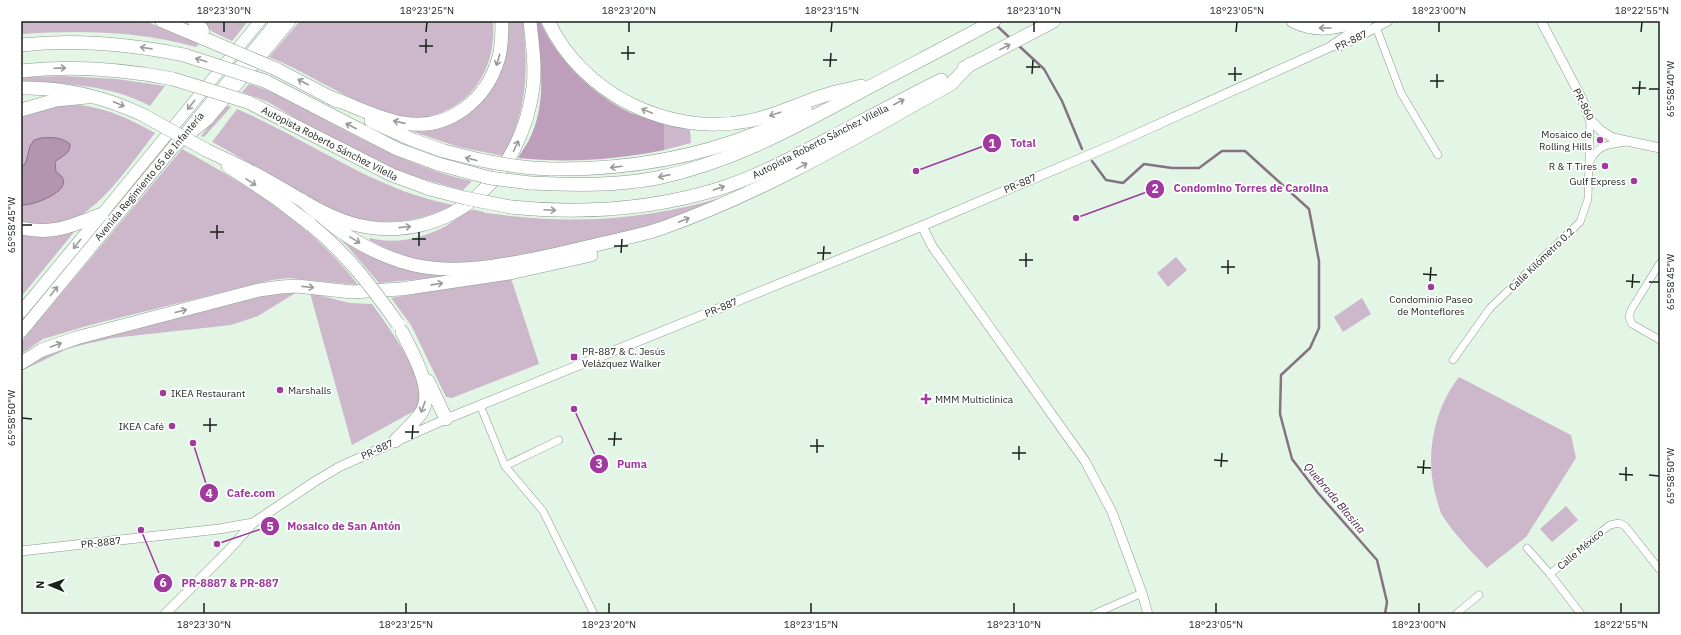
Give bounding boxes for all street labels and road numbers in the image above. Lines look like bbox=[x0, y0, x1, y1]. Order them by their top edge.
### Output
street label: PR-887 bbox=[1333, 27, 1369, 54]
street label: PR-860 bbox=[1570, 86, 1597, 122]
street label: Autopista Roberto Sánchez Vilella bbox=[750, 101, 891, 182]
street label: Autopista Roberto Sánchez Vilella bbox=[259, 103, 401, 184]
street label: Avenida Regimiento 65 de Infantería bbox=[92, 109, 207, 243]
street label: PR-887 bbox=[1002, 171, 1039, 196]
street label: Calle Kilómetro 0.2 bbox=[1506, 225, 1577, 294]
street label: PR-887 bbox=[703, 295, 740, 320]
street label: PR-887 bbox=[359, 437, 396, 462]
street label: Calle México bbox=[1555, 526, 1606, 572]
street label: PR-8887 bbox=[80, 534, 122, 551]

